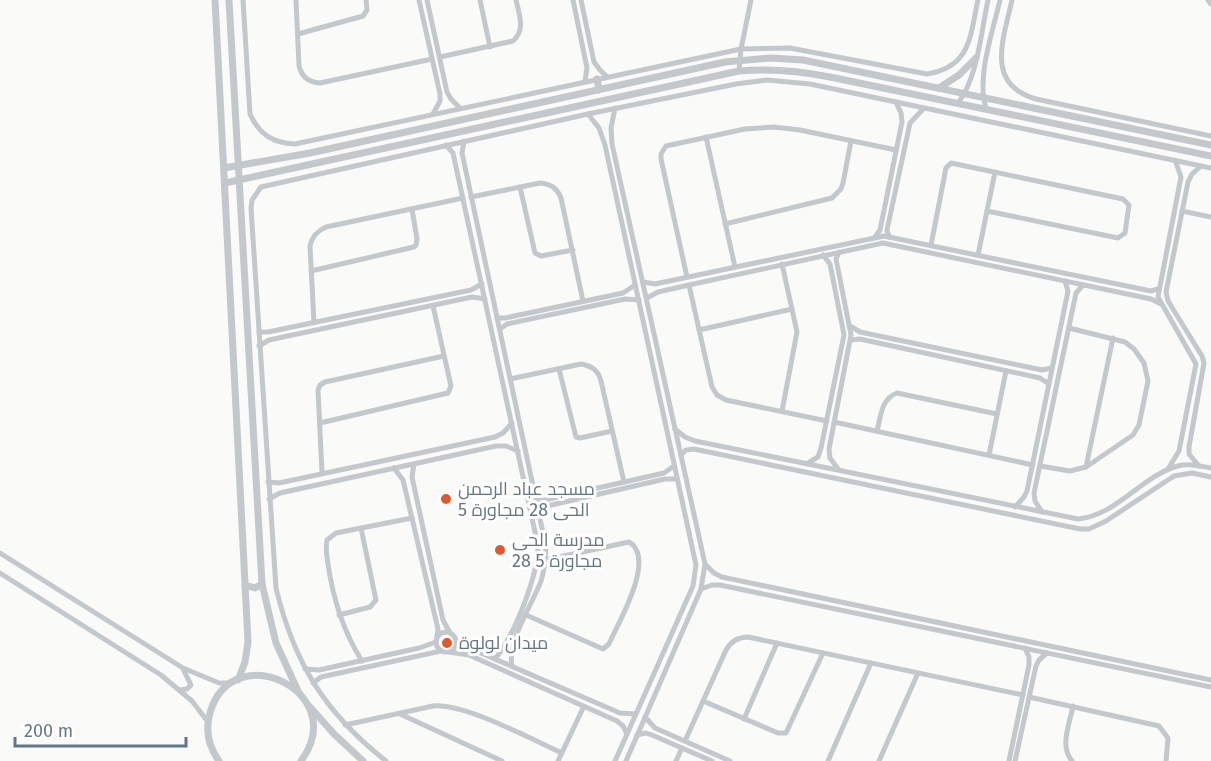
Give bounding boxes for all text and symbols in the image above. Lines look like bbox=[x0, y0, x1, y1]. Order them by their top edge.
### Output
place label: مسجد عباد الرحمن الحى 28 مجاورة 5 bbox=[458, 478, 595, 521]
marker: مسجد عباد الرحمن الحى 28 مجاورة 5 bbox=[439, 492, 453, 506]
place label: مدرسة الحى 28 مجاورة 5 bbox=[512, 529, 605, 572]
marker: مدرسة الحى 28 مجاورة 5 bbox=[493, 543, 507, 557]
place label: ميدان لولوة bbox=[459, 632, 548, 654]
marker: ميدان لولوة bbox=[440, 636, 454, 650]
scale bar bbox=[15, 710, 186, 748]
text: 200 m bbox=[24, 720, 73, 742]

